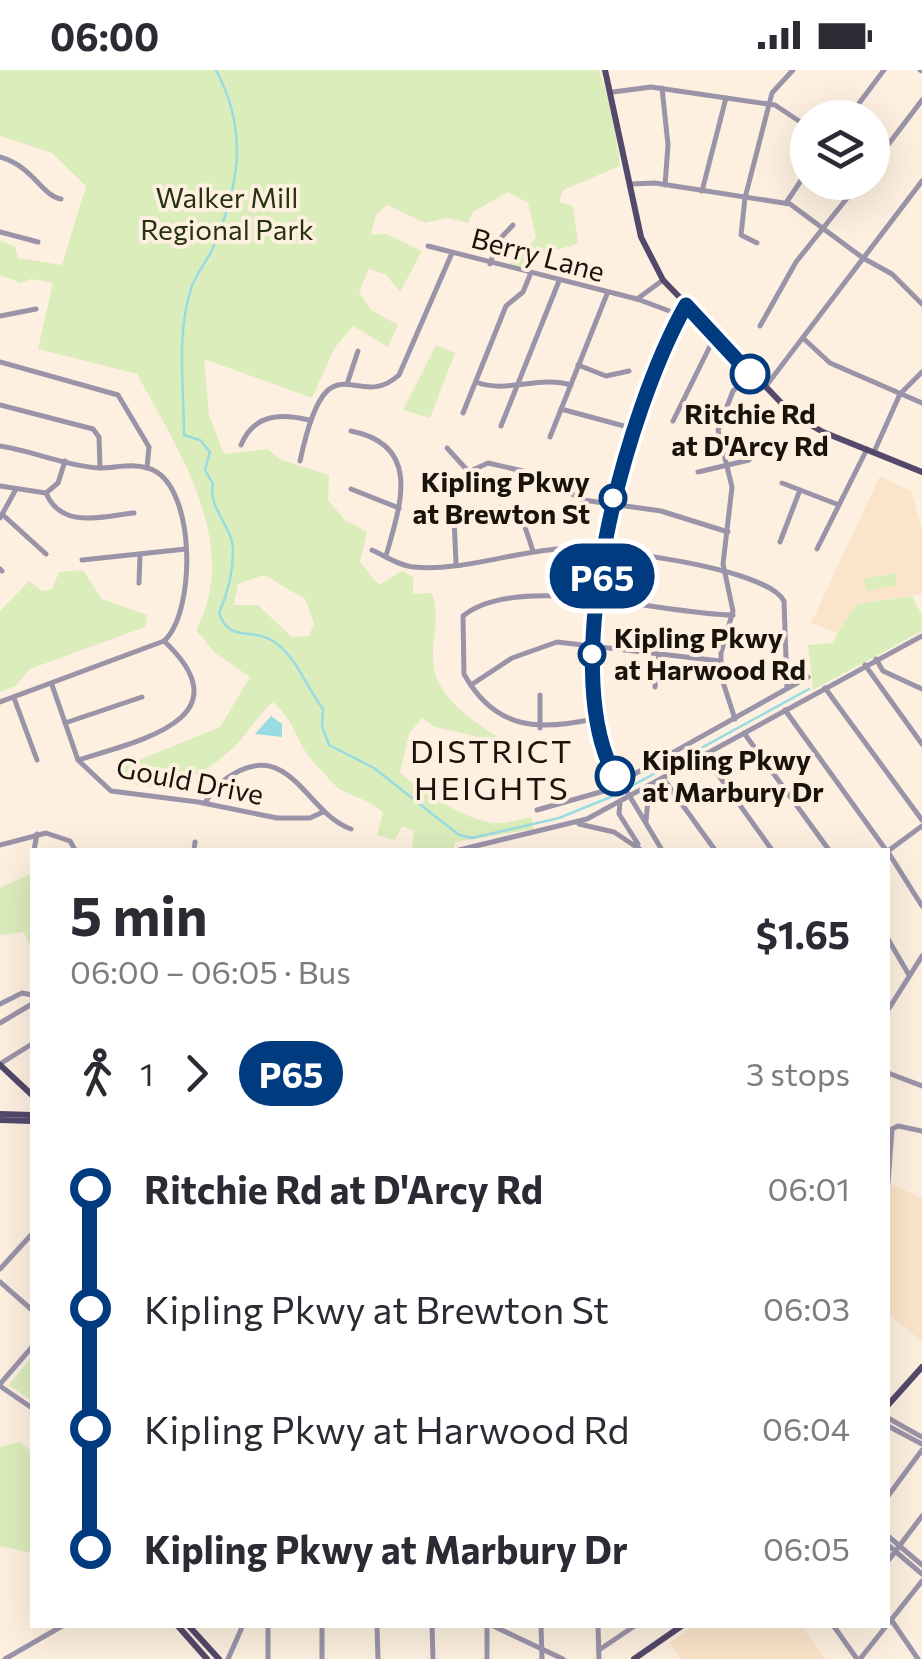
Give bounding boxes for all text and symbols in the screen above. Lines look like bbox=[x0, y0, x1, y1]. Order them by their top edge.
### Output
text: 06:00 bbox=[50, 12, 159, 59]
map controls bbox=[790, 100, 890, 200]
button: layers bbox=[790, 100, 890, 200]
park label: Walker Mill Regional Park bbox=[140, 180, 314, 246]
street label: Berry Lane bbox=[468, 220, 609, 288]
marker: Ritchie Rd at D'Arcy Rd bbox=[731, 355, 769, 393]
place label: Ritchie Rd at D'Arcy Rd bbox=[671, 396, 829, 462]
place label: Kipling Pkwy at Brewton St bbox=[412, 464, 590, 530]
marker: Kipling Pkwy at Brewton St bbox=[600, 485, 626, 511]
line badge: P65 bbox=[544, 544, 660, 608]
text: P65 bbox=[570, 555, 634, 598]
place label: Kipling Pkwy at Harwood Rd bbox=[614, 620, 806, 686]
marker: Kipling Pkwy at Harwood Rd bbox=[579, 641, 605, 667]
district label: DISTRICT HEIGHTS bbox=[410, 730, 574, 807]
place label: Kipling Pkwy at Marbury Dr bbox=[642, 742, 824, 808]
street label: Gould Drive bbox=[114, 749, 267, 811]
marker: Kipling Pkwy at Marbury Dr bbox=[596, 757, 634, 795]
text: 5 min bbox=[70, 880, 208, 947]
text: $1.65 bbox=[756, 910, 850, 957]
text: 06:00 – 06:05 · Bus bbox=[70, 951, 351, 991]
icon: walk bbox=[70, 1046, 125, 1101]
icon: forward bbox=[169, 1046, 224, 1101]
text: P65 bbox=[259, 1052, 323, 1095]
text: 1 bbox=[140, 1053, 154, 1093]
text: 3 stops bbox=[746, 1053, 850, 1093]
text: Ritchie Rd at D'Arcy Rd bbox=[144, 1165, 543, 1212]
text: 06:01 bbox=[768, 1168, 850, 1208]
text: Kipling Pkwy at Brewton St bbox=[144, 1285, 609, 1332]
text: 06:03 bbox=[763, 1288, 850, 1328]
text: Kipling Pkwy at Harwood Rd bbox=[144, 1405, 629, 1452]
text: 06:04 bbox=[762, 1408, 850, 1448]
text: Kipling Pkwy at Marbury Dr bbox=[144, 1525, 628, 1572]
text: 06:05 bbox=[763, 1528, 850, 1568]

